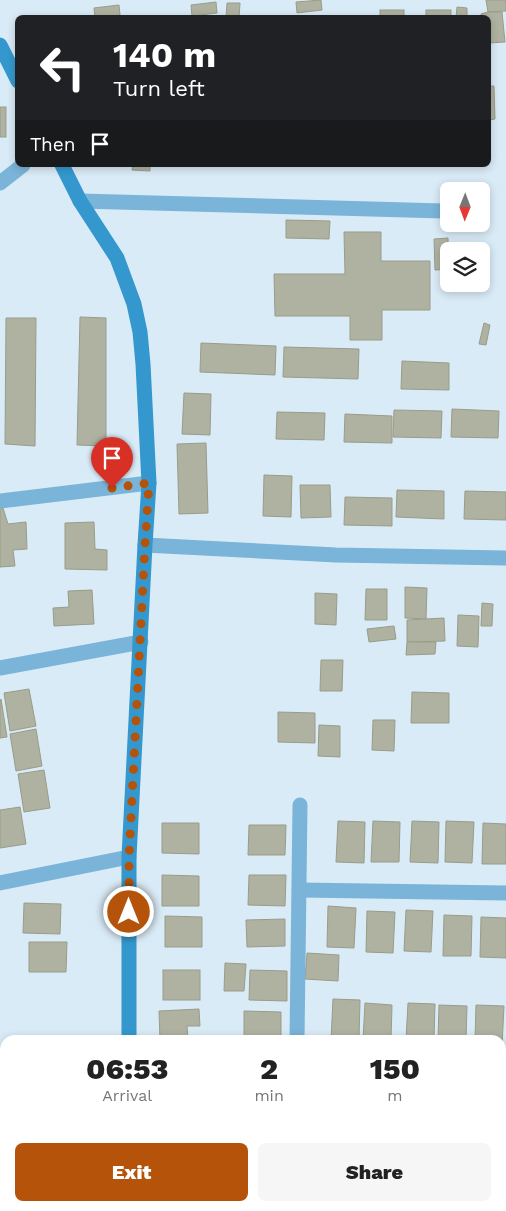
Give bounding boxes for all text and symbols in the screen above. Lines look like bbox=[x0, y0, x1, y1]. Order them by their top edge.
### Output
text: 140 m bbox=[113, 34, 216, 76]
icon: left bbox=[30, 35, 95, 100]
text: Turn left bbox=[113, 76, 205, 101]
icon: arrive bbox=[86, 130, 114, 158]
text: Then bbox=[30, 133, 76, 156]
north arrow bbox=[440, 182, 490, 232]
map controls bbox=[440, 182, 490, 292]
button: layers bbox=[440, 242, 490, 292]
pin bbox=[91, 437, 133, 488]
icon: arrive bbox=[98, 444, 126, 472]
position arrow bbox=[102, 885, 154, 937]
text: 06:53 bbox=[86, 1051, 169, 1086]
text: 2 bbox=[260, 1051, 278, 1086]
text: 150 bbox=[370, 1051, 420, 1086]
text: Arrival bbox=[102, 1086, 152, 1105]
text: min bbox=[254, 1086, 284, 1105]
text: m bbox=[387, 1086, 403, 1105]
button: Exit bbox=[15, 1143, 248, 1201]
button: Share bbox=[258, 1143, 491, 1201]

